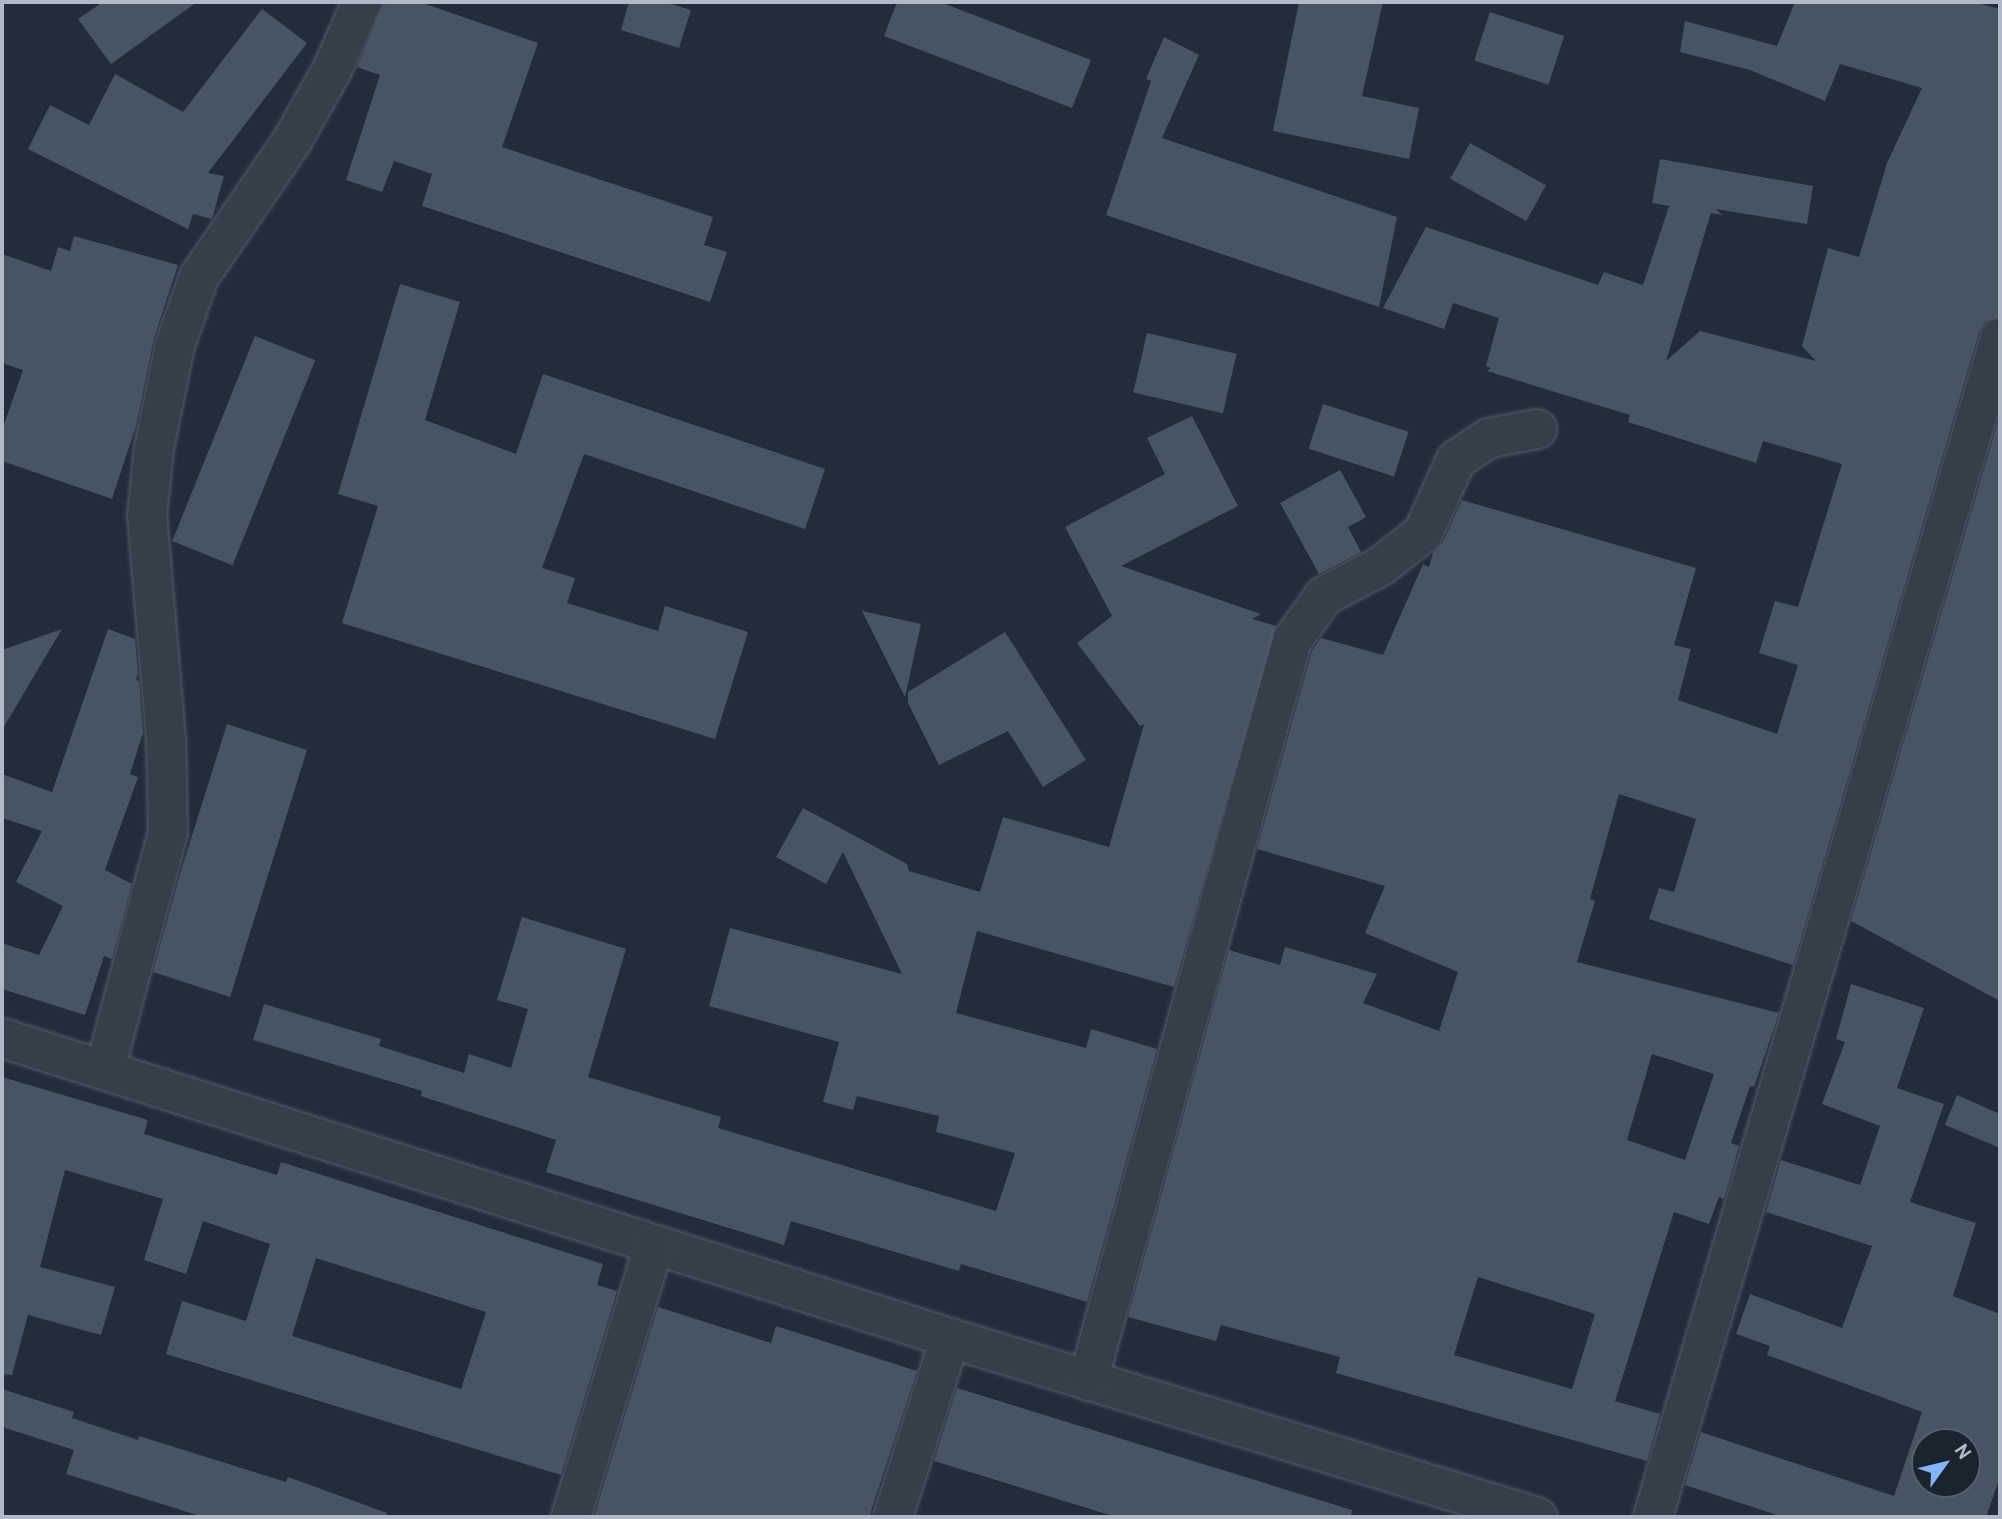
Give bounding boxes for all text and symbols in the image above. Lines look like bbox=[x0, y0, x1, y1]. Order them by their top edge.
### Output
north arrow bbox=[1911, 1428, 1981, 1498]
text: N bbox=[1948, 1440, 1976, 1465]

